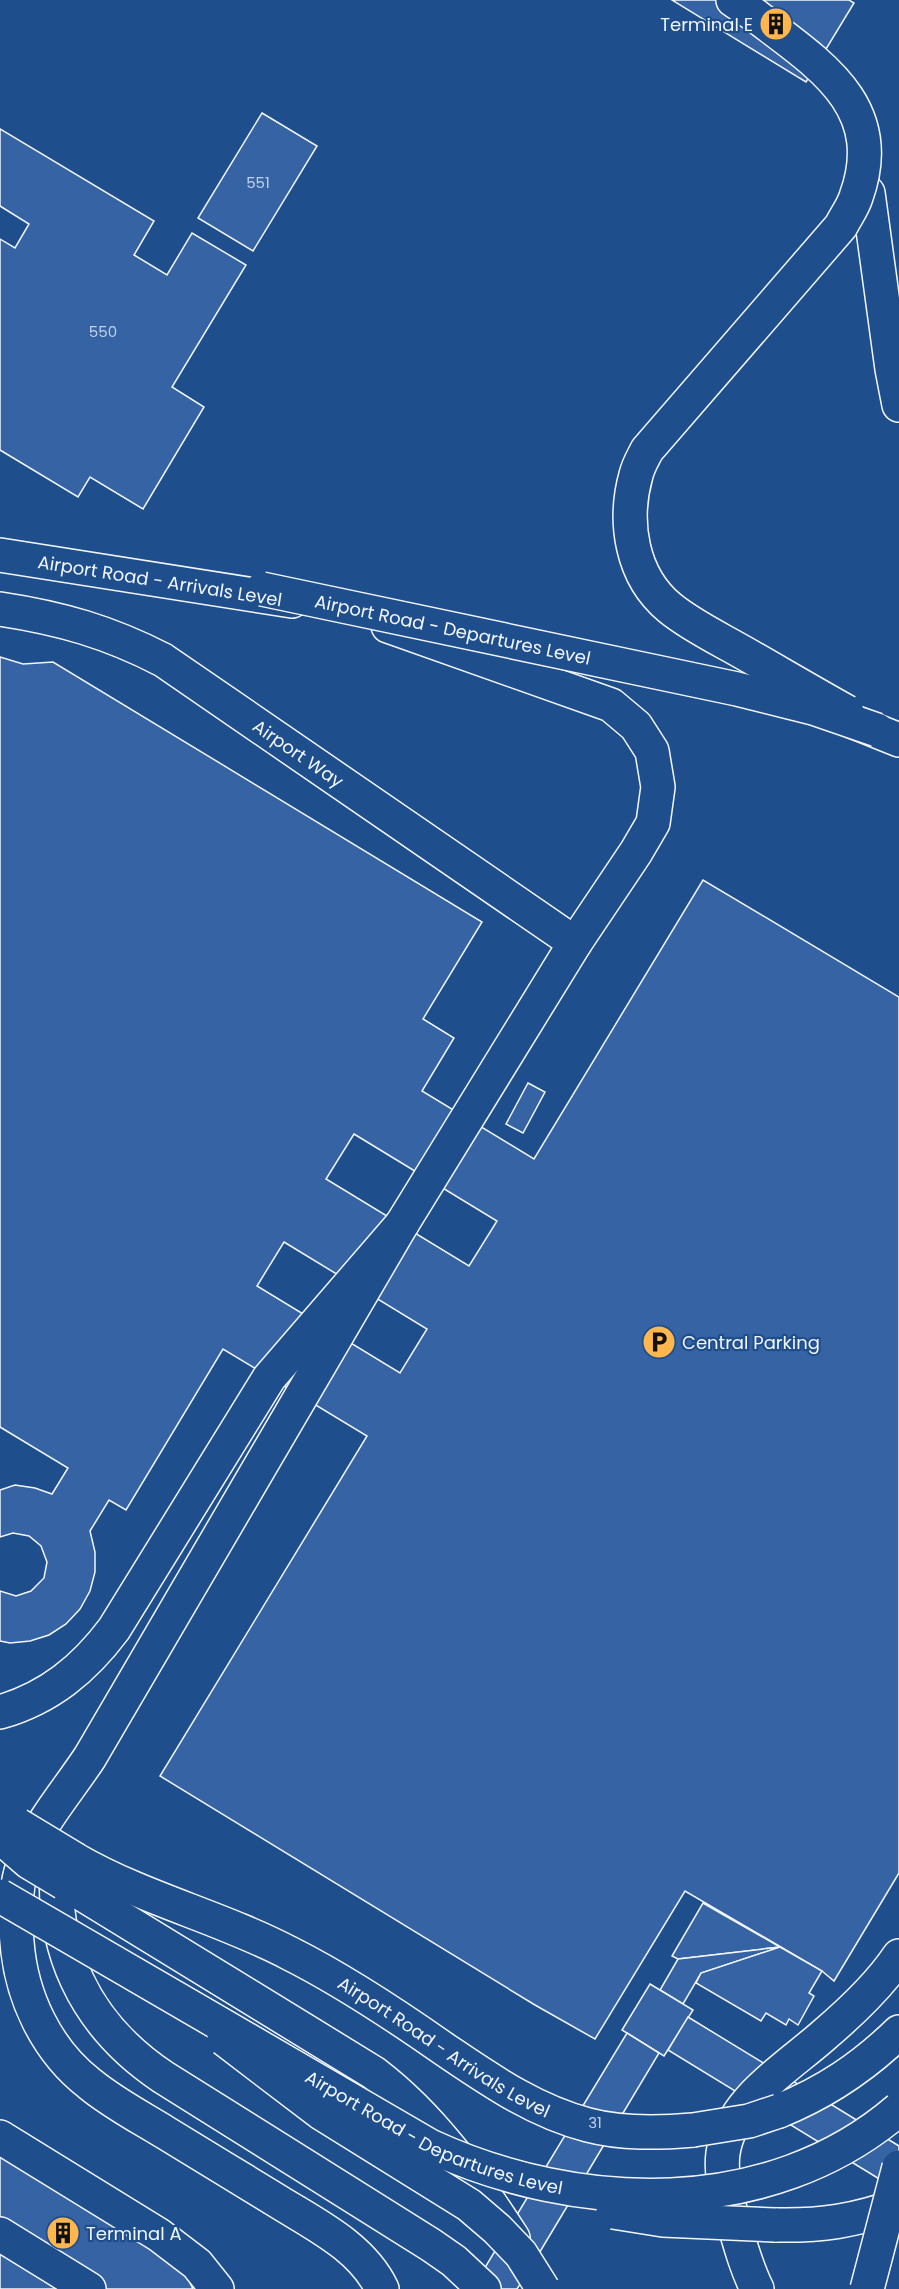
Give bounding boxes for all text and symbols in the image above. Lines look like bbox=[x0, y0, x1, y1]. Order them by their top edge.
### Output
building icon: Terminal E bbox=[758, 6, 794, 42]
place label: Terminal E bbox=[660, 12, 753, 37]
house number: 551 bbox=[246, 172, 270, 193]
house number: 550 bbox=[89, 321, 117, 342]
street label: Airport Road - Arrivals Level bbox=[36, 549, 284, 612]
street label: Airport Road - Departures Level bbox=[313, 588, 593, 670]
street label: Airport Way bbox=[248, 713, 349, 793]
parking icon: Central Parking bbox=[641, 1324, 677, 1360]
place label: Central Parking bbox=[682, 1330, 820, 1355]
street label: Airport Road - Arrivals Level bbox=[333, 1970, 554, 2123]
street label: Airport Road - Departures Level bbox=[301, 2064, 565, 2200]
house number: 31 bbox=[588, 2112, 602, 2133]
building icon: Terminal A bbox=[45, 2215, 81, 2251]
place label: Terminal A bbox=[86, 2221, 182, 2246]

